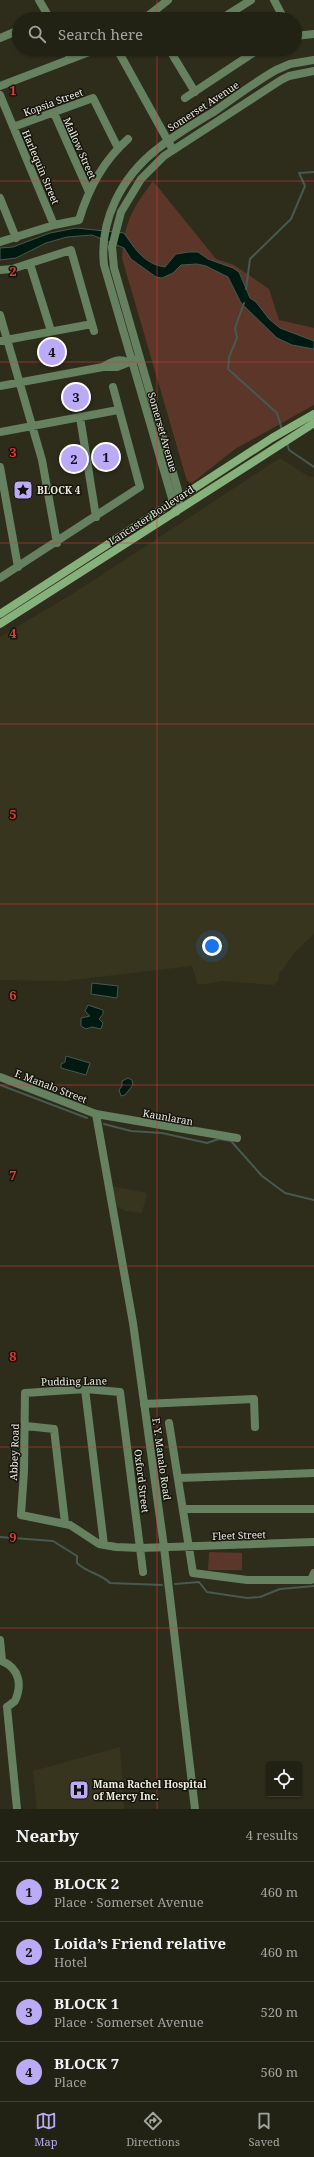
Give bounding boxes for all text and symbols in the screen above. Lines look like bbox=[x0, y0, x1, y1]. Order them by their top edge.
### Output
search box bbox=[12, 12, 302, 56]
icon: search bbox=[26, 23, 48, 45]
text: Search here bbox=[58, 24, 143, 44]
street label: Somerset Avenue bbox=[165, 78, 241, 134]
text: 1 bbox=[9, 81, 17, 99]
street label: Kopsia Street bbox=[21, 85, 85, 119]
street label: Mallow Street bbox=[60, 115, 100, 181]
street label: Harlequin Street bbox=[19, 128, 63, 207]
text: 2 bbox=[9, 262, 17, 280]
pin: 4 bbox=[39, 337, 65, 367]
pin: 3 bbox=[63, 382, 89, 412]
street label: Somerset Avenue bbox=[145, 390, 181, 474]
pin: 1 bbox=[93, 442, 119, 472]
text: 3 bbox=[9, 443, 17, 461]
pin: 2 bbox=[61, 444, 87, 474]
place icon: BLOCK 4 bbox=[12, 479, 34, 501]
street label: Lancaster Boulevard bbox=[106, 482, 196, 548]
place label: BLOCK 4 bbox=[37, 483, 81, 497]
text: 4 bbox=[9, 624, 17, 642]
text: 5 bbox=[9, 805, 17, 823]
your location bbox=[202, 936, 222, 956]
text: 6 bbox=[9, 986, 17, 1004]
street label: F. Manalo Street bbox=[13, 1066, 90, 1106]
street label: Kaunlaran bbox=[142, 1106, 195, 1128]
text: 7 bbox=[9, 1166, 17, 1184]
text: 8 bbox=[9, 1347, 17, 1365]
street label: Pudding Lane bbox=[41, 1373, 107, 1389]
street label: F. Y. Manalo Road bbox=[149, 1417, 175, 1501]
street label: Abbey Road bbox=[6, 1423, 22, 1481]
street label: Oxford Street bbox=[131, 1448, 153, 1514]
street label: Fleet Street bbox=[212, 1527, 267, 1543]
text: 9 bbox=[9, 1528, 17, 1546]
map controls bbox=[266, 1761, 302, 1797]
button: locate bbox=[266, 1761, 302, 1797]
place label: Mama Rachel Hospital of Mercy Inc. bbox=[93, 1777, 207, 1803]
hospital icon: Mama Rachel Hospital of Mercy Inc. bbox=[68, 1779, 90, 1801]
text: Nearby bbox=[16, 1824, 79, 1847]
text: 4 results bbox=[246, 1826, 298, 1844]
text: BLOCK 2 bbox=[54, 1873, 119, 1893]
text: 1 bbox=[25, 1883, 33, 1901]
text: 460 m bbox=[261, 1883, 298, 1901]
text: Place · Somerset Avenue bbox=[54, 1893, 204, 1911]
text: Loida’s Friend relative bbox=[54, 1933, 226, 1953]
text: 2 bbox=[25, 1943, 33, 1961]
text: 460 m bbox=[261, 1943, 298, 1961]
text: Hotel bbox=[54, 1953, 87, 1971]
text: BLOCK 1 bbox=[54, 1993, 119, 2013]
text: 3 bbox=[25, 2003, 33, 2021]
text: 520 m bbox=[261, 2003, 298, 2021]
text: Place · Somerset Avenue bbox=[54, 2013, 204, 2031]
text: BLOCK 7 bbox=[54, 2053, 119, 2073]
text: 4 bbox=[25, 2063, 33, 2081]
text: 560 m bbox=[261, 2063, 298, 2081]
text: Place bbox=[54, 2073, 87, 2091]
tab: Map bbox=[34, 2110, 58, 2149]
tab: Directions bbox=[126, 2110, 180, 2149]
tab: Saved bbox=[249, 2110, 280, 2149]

